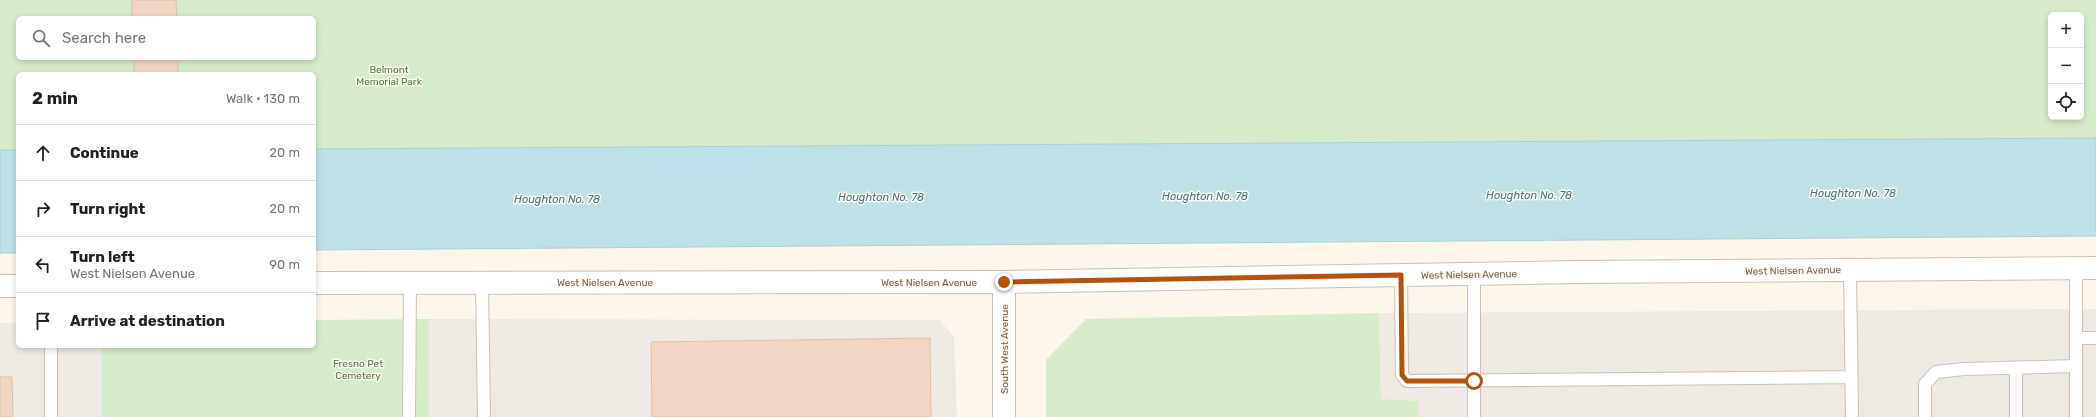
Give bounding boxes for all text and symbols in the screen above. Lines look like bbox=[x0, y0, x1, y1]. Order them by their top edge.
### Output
map controls bbox=[2048, 12, 2084, 120]
button: + bbox=[2048, 12, 2084, 48]
search box bbox=[16, 16, 316, 60]
icon: search bbox=[30, 27, 52, 49]
text: Search here bbox=[62, 29, 146, 47]
button: − bbox=[2048, 48, 2084, 84]
park label: Belmont Memorial Park bbox=[356, 64, 423, 88]
button: locate bbox=[2048, 84, 2084, 120]
text: 2 min bbox=[32, 88, 78, 108]
text: Walk · 130 m bbox=[226, 91, 300, 106]
icon: ahead bbox=[32, 142, 54, 164]
text: Continue bbox=[70, 144, 139, 162]
text: 20 m bbox=[269, 145, 300, 160]
water label: Houghton No. 78 bbox=[1810, 187, 1896, 200]
water label: Houghton No. 78 bbox=[1486, 189, 1572, 202]
water label: Houghton No. 78 bbox=[1162, 190, 1248, 203]
water label: Houghton No. 78 bbox=[838, 191, 924, 204]
water label: Houghton No. 78 bbox=[514, 193, 600, 206]
icon: right bbox=[32, 198, 54, 220]
text: Turn right bbox=[70, 200, 145, 218]
text: 20 m bbox=[269, 201, 300, 216]
text: Turn left bbox=[70, 248, 135, 266]
icon: left bbox=[32, 254, 54, 276]
text: 90 m bbox=[269, 257, 300, 272]
street label: West Nielsen Avenue bbox=[1745, 264, 1842, 278]
text: West Nielsen Avenue bbox=[70, 266, 195, 281]
street label: West Nielsen Avenue bbox=[1421, 268, 1518, 282]
route end bbox=[995, 273, 1013, 291]
street label: West Nielsen Avenue bbox=[557, 277, 654, 289]
street label: West Nielsen Avenue bbox=[881, 277, 978, 289]
street label: South West Avenue bbox=[999, 304, 1011, 394]
icon: arrive bbox=[32, 310, 54, 332]
text: Arrive at destination bbox=[70, 312, 225, 330]
park label: Fresno Pet Cemetery bbox=[333, 358, 383, 382]
route start bbox=[1465, 372, 1483, 390]

